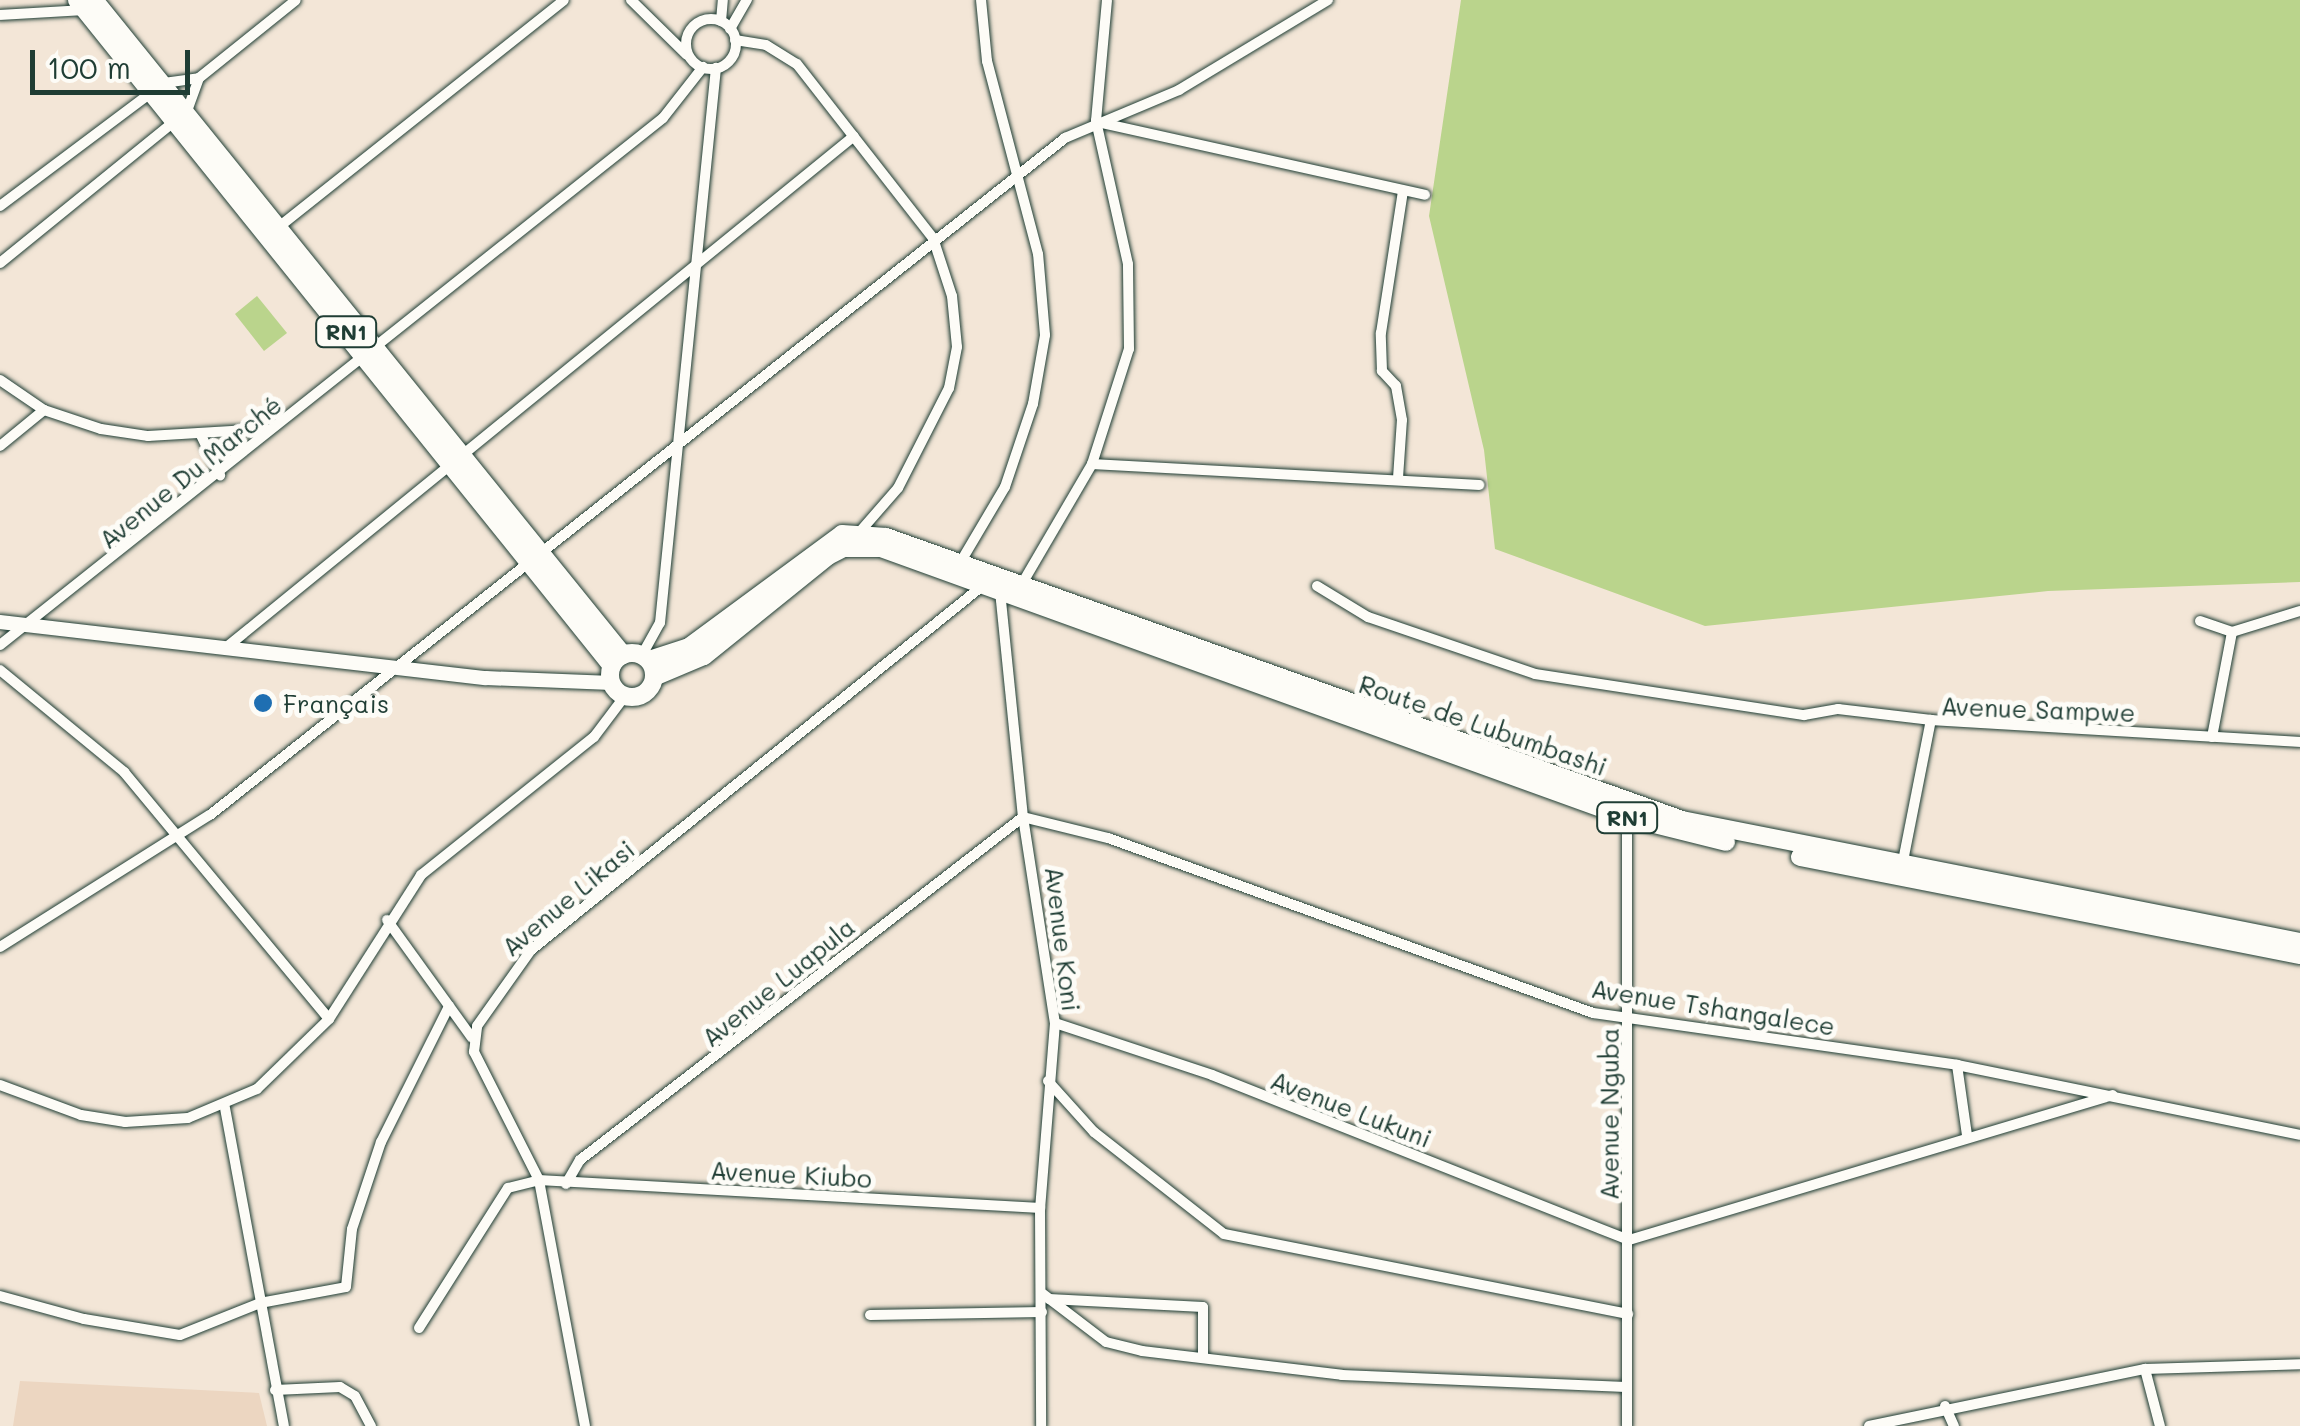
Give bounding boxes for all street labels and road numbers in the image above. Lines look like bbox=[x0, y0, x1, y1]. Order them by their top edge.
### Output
road number: RN1 bbox=[314, 315, 378, 349]
street label: Avenue Du Marché bbox=[93, 389, 287, 555]
street label: Route de Lubumbashi bbox=[1355, 668, 1611, 782]
street label: Avenue Sampwe bbox=[1940, 691, 2136, 727]
road number: RN1 bbox=[1594, 801, 1660, 835]
street label: Avenue Likasi bbox=[496, 834, 640, 962]
street label: Avenue Koni bbox=[1039, 865, 1087, 1013]
street label: Avenue Luapula bbox=[696, 911, 860, 1053]
street label: Avenue Tshangalece bbox=[1589, 973, 1837, 1041]
street label: Avenue Nguba bbox=[1594, 1028, 1624, 1200]
street label: Avenue Lukuni bbox=[1266, 1065, 1436, 1153]
street label: Avenue Kiubo bbox=[709, 1155, 873, 1193]

